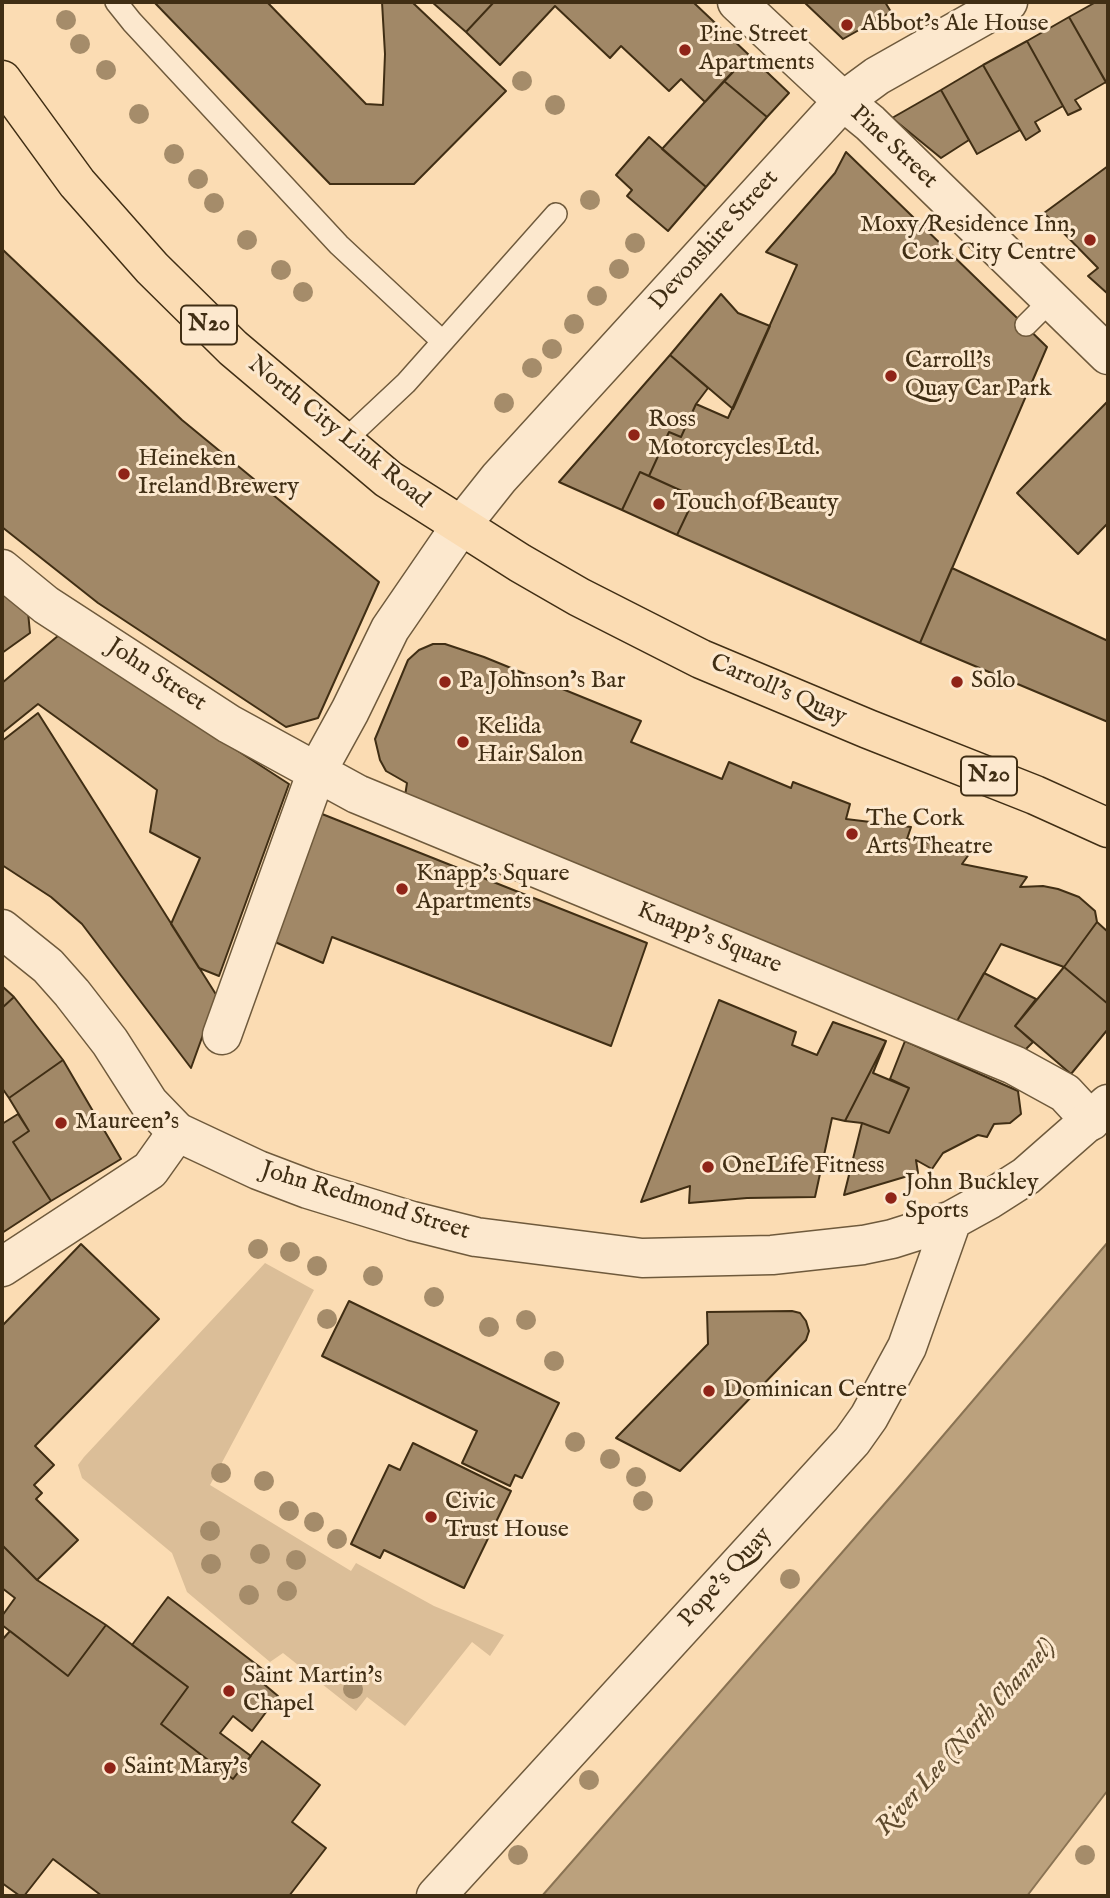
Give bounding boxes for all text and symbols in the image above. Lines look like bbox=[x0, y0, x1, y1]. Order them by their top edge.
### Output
place label: Abbot’s Ale House bbox=[861, 11, 1048, 39]
marker: Abbot’s Ale House bbox=[839, 17, 855, 33]
place label: Pine Street Apartments bbox=[699, 22, 815, 78]
marker: Pine Street Apartments bbox=[677, 42, 693, 58]
street label: Pine Street bbox=[843, 100, 943, 196]
street label: Devonshire Street bbox=[645, 165, 785, 317]
place label: Moxy/Residence Inn, Cork City Centre bbox=[860, 212, 1076, 268]
marker: Moxy/Residence Inn, Cork City Centre bbox=[1082, 232, 1098, 248]
road number: N20 bbox=[181, 306, 237, 344]
place label: Carroll's Quay Car Park bbox=[905, 348, 1052, 404]
street label: North City Link Road bbox=[241, 351, 435, 515]
marker: Carroll's Quay Car Park bbox=[883, 368, 899, 384]
place label: Ross Motorcycles Ltd. bbox=[648, 407, 820, 463]
marker: Ross Motorcycles Ltd. bbox=[626, 427, 642, 443]
place label: Heineken Ireland Brewery bbox=[138, 446, 299, 502]
marker: Heineken Ireland Brewery bbox=[116, 466, 132, 482]
place label: Touch of Beauty bbox=[673, 490, 838, 518]
marker: Touch of Beauty bbox=[651, 496, 667, 512]
street label: John Street bbox=[101, 633, 211, 719]
street label: Carroll's Quay bbox=[705, 649, 851, 733]
place label: Pa Johnson’s Bar bbox=[459, 668, 625, 696]
place label: Solo bbox=[971, 668, 1016, 696]
marker: Pa Johnson’s Bar bbox=[437, 674, 453, 690]
marker: Solo bbox=[949, 674, 965, 690]
place label: Kelida Hair Salon bbox=[477, 714, 583, 770]
marker: Kelida Hair Salon bbox=[455, 734, 471, 750]
road number: N20 bbox=[961, 756, 1017, 796]
place label: The Cork Arts Theatre bbox=[866, 806, 993, 862]
marker: The Cork Arts Theatre bbox=[844, 826, 860, 842]
place label: Knapp's Square Apartments bbox=[416, 861, 569, 917]
marker: Knapp's Square Apartments bbox=[394, 881, 410, 897]
street label: Knapp's Square bbox=[632, 897, 786, 981]
place label: Maureen’s bbox=[75, 1109, 179, 1137]
marker: Maureen’s bbox=[53, 1115, 69, 1131]
place label: OneLife Fitness bbox=[722, 1153, 885, 1181]
street label: John Redmond Street bbox=[257, 1157, 473, 1247]
marker: OneLife Fitness bbox=[700, 1159, 716, 1175]
place label: John Buckley Sports bbox=[905, 1170, 1039, 1226]
marker: John Buckley Sports bbox=[883, 1190, 899, 1206]
place label: Dominican Centre bbox=[723, 1377, 907, 1405]
marker: Dominican Centre bbox=[701, 1383, 717, 1399]
place label: Civic Trust House bbox=[445, 1489, 569, 1545]
marker: Civic Trust House bbox=[423, 1509, 439, 1525]
street label: Pope's Quay bbox=[674, 1522, 778, 1634]
water label: River Lee (North Channel) bbox=[870, 1633, 1064, 1843]
place label: Saint Martin's Chapel bbox=[243, 1663, 382, 1719]
marker: Saint Martin's Chapel bbox=[221, 1683, 237, 1699]
place label: Saint Mary's bbox=[124, 1754, 248, 1782]
marker: Saint Mary's bbox=[102, 1760, 118, 1776]

